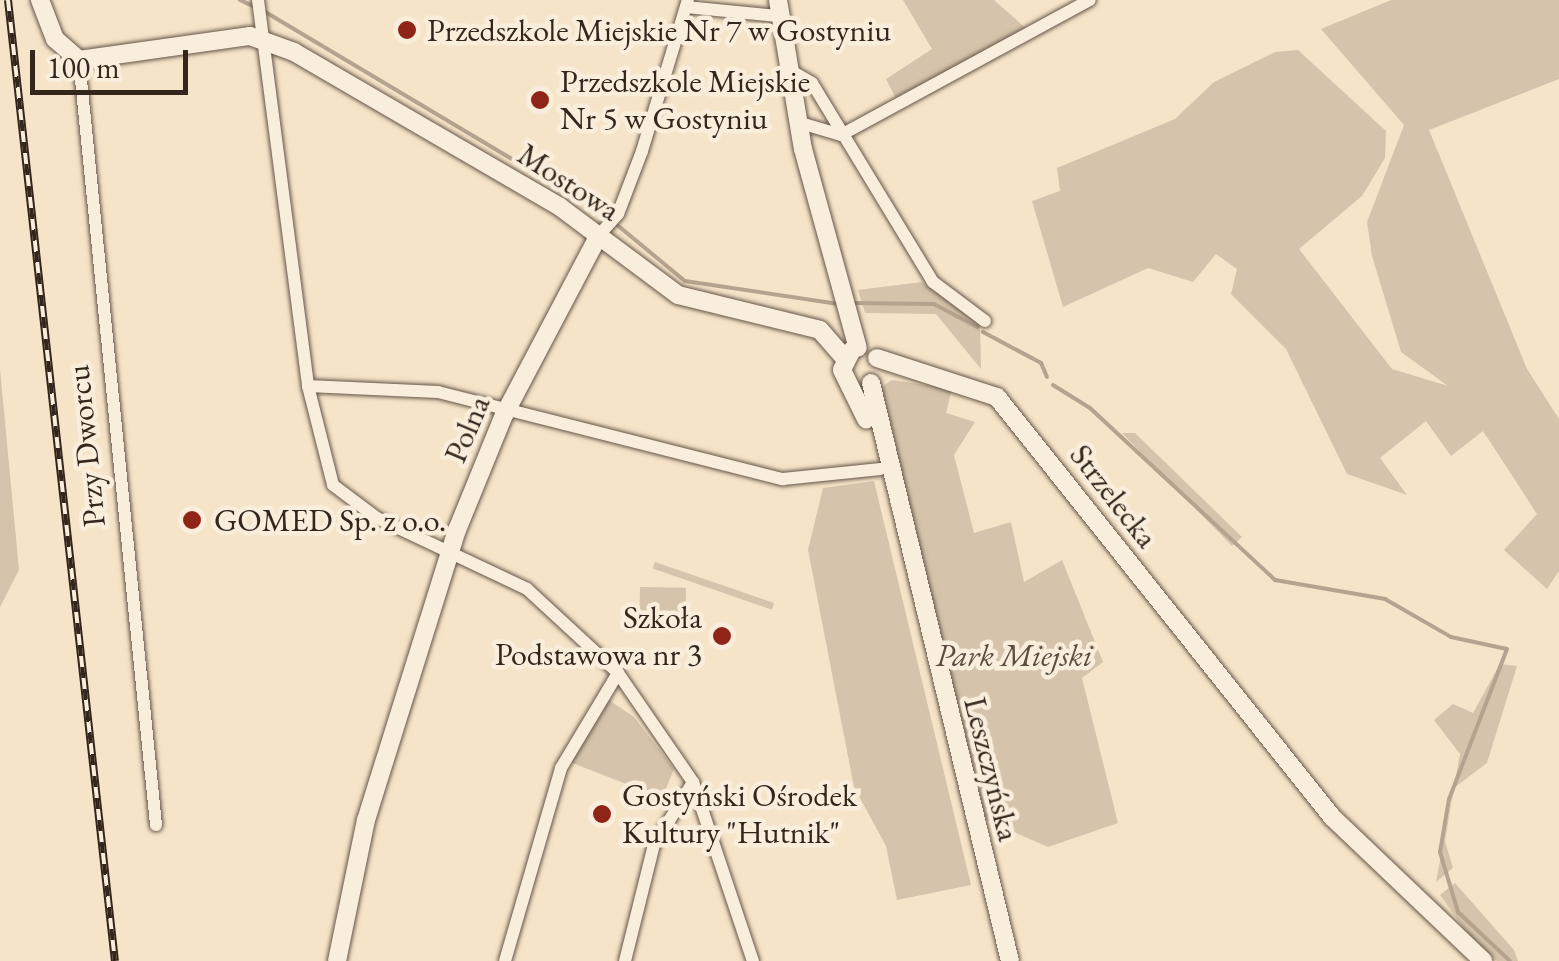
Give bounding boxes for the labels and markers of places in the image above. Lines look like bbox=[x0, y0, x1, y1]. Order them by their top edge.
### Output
place label: Przedszkole Miejskie Nr 7 w Gostyniu bbox=[427, 11, 891, 49]
marker: Przedszkole Miejskie Nr 7 w Gostyniu bbox=[396, 19, 418, 41]
place label: Przedszkole Miejskie Nr 5 w Gostyniu bbox=[560, 63, 810, 138]
marker: Przedszkole Miejskie Nr 5 w Gostyniu bbox=[529, 89, 551, 111]
place label: GOMED Sp. z o.o. bbox=[214, 501, 446, 539]
marker: GOMED Sp. z o.o. bbox=[179, 507, 205, 533]
place label: Szkoła Podstawowa nr 3 bbox=[495, 599, 702, 674]
marker: Szkoła Podstawowa nr 3 bbox=[711, 625, 733, 647]
place label: Gostyński Ośrodek Kultury "Hutnik" bbox=[622, 777, 857, 852]
marker: Gostyński Ośrodek Kultury "Hutnik" bbox=[591, 803, 613, 825]

